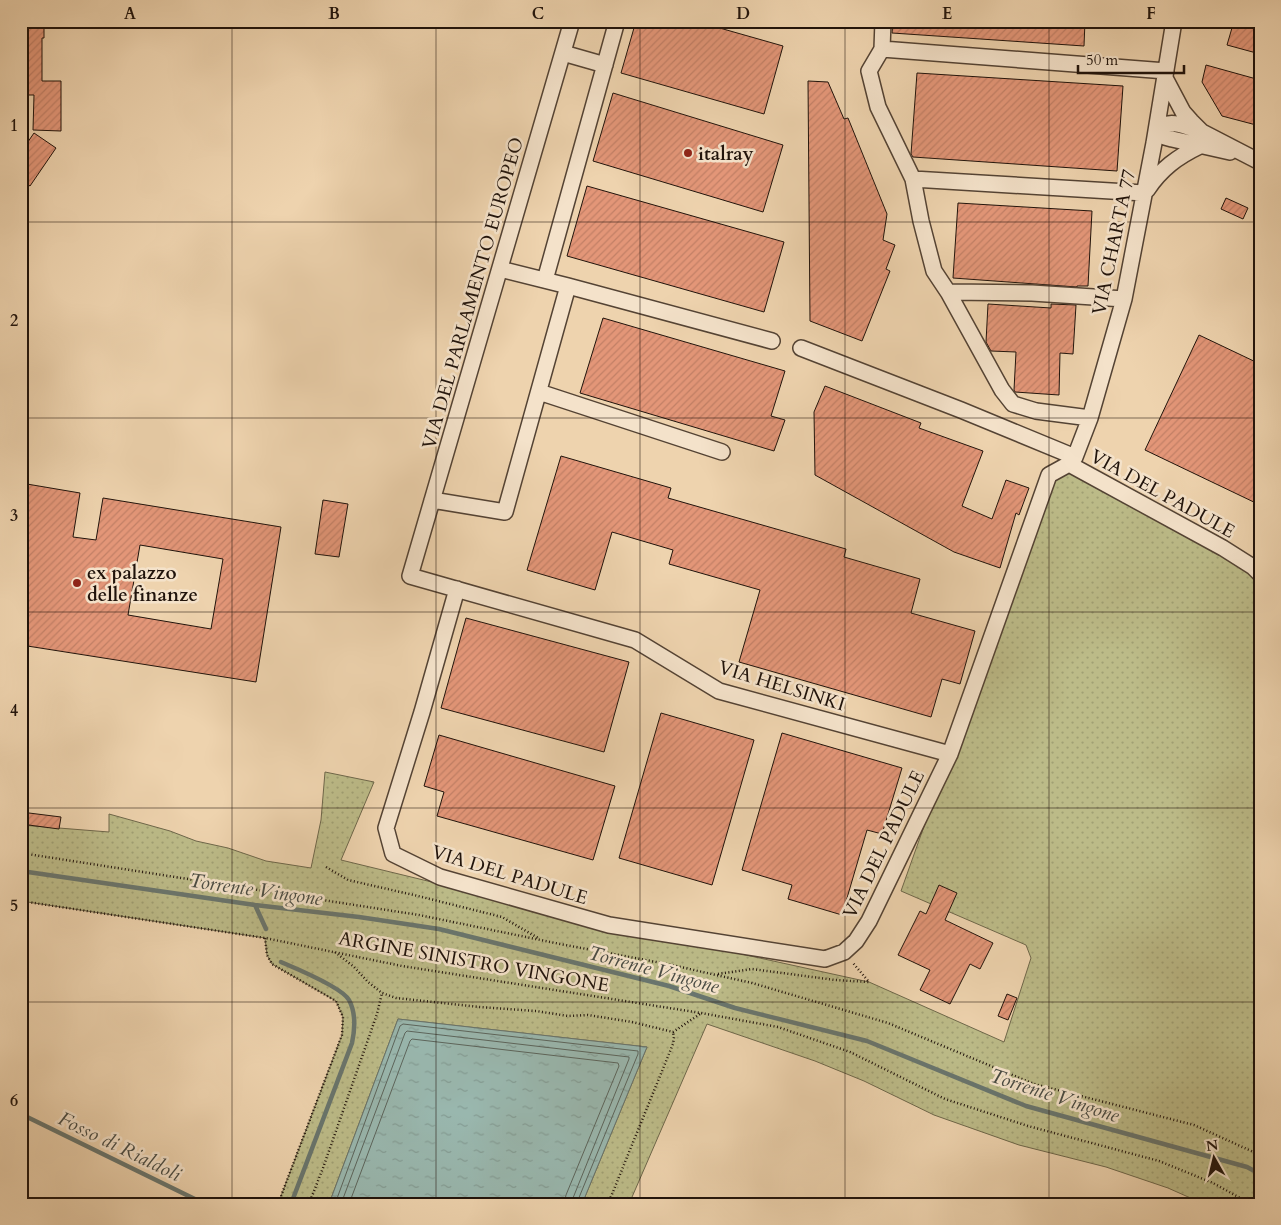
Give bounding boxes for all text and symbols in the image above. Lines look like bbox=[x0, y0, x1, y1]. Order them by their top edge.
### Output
text: A bbox=[124, 3, 136, 25]
text: B bbox=[328, 3, 340, 25]
text: C bbox=[532, 3, 544, 25]
text: D bbox=[736, 3, 750, 25]
text: E bbox=[942, 3, 952, 25]
text: F bbox=[1146, 3, 1156, 25]
scale bar bbox=[1078, 42, 1185, 74]
text: 50 m bbox=[1086, 50, 1118, 70]
text: 1 bbox=[10, 115, 18, 137]
street label: VIA DEL PARLAMENTO EUROPEO bbox=[416, 134, 530, 452]
place label: italray bbox=[698, 141, 754, 167]
marker: italray bbox=[682, 147, 694, 159]
street label: VIA CHARTA 77 bbox=[1086, 167, 1142, 317]
text: 2 bbox=[10, 310, 18, 332]
street label: VIA DEL PADULE bbox=[1085, 443, 1240, 544]
text: 3 bbox=[10, 505, 18, 527]
place label: ex palazzo delle finanze bbox=[87, 560, 198, 608]
marker: ex palazzo delle finanze bbox=[71, 577, 83, 589]
street label: VIA HELSINKI bbox=[715, 654, 848, 718]
text: 4 bbox=[10, 700, 18, 722]
street label: VIA DEL PADULE bbox=[837, 766, 931, 923]
street label: VIA DEL PADULE bbox=[429, 839, 591, 911]
water label: Torrente Vingone bbox=[188, 867, 325, 912]
text: 5 bbox=[10, 895, 18, 917]
street label: ARGINE SINISTRO VINGONE bbox=[337, 925, 611, 999]
water label: Torrente Vingone bbox=[586, 939, 722, 1000]
water label: Torrente Vingone bbox=[987, 1062, 1123, 1129]
text: 6 bbox=[10, 1090, 18, 1112]
water label: Fosso di Rialdoli bbox=[54, 1105, 186, 1188]
north arrow bbox=[1188, 1132, 1238, 1182]
text: N bbox=[1205, 1135, 1220, 1156]

